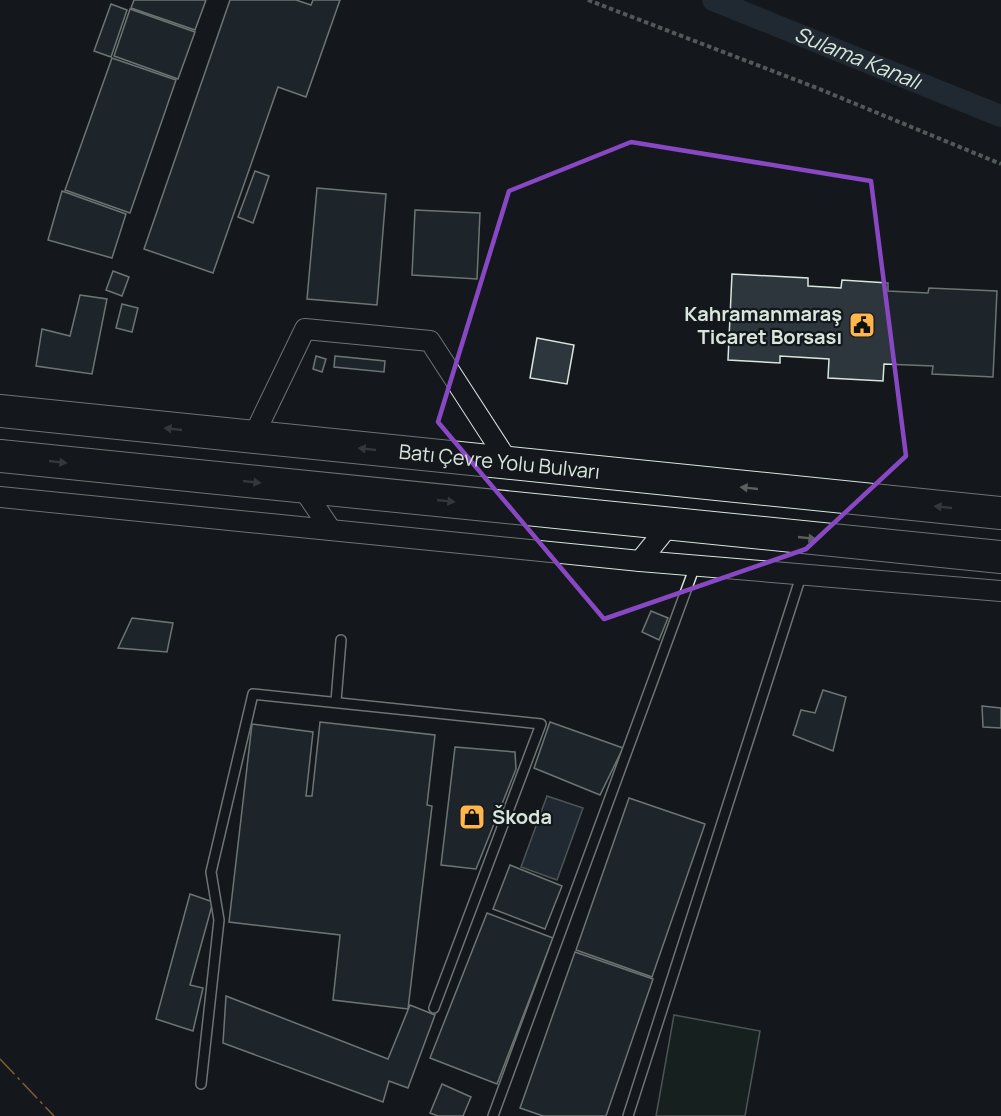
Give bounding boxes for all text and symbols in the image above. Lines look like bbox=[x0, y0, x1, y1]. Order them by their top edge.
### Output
water label: Sulama Kanalı bbox=[791, 19, 927, 96]
place label: Kahramanmaraş Ticaret Borsası bbox=[684, 300, 842, 350]
public building icon: Kahramanmaraş Ticaret Borsası bbox=[847, 310, 877, 340]
one-way arrow bbox=[163, 424, 182, 434]
street label: Batı Çevre Yolu Bulvarı bbox=[398, 438, 601, 485]
one-way arrow bbox=[357, 444, 376, 454]
one-way arrow bbox=[49, 457, 68, 467]
one-way arrow bbox=[243, 477, 262, 487]
one-way arrow bbox=[739, 483, 758, 493]
one-way arrow bbox=[437, 496, 456, 506]
one-way arrow bbox=[933, 502, 952, 512]
one-way arrow bbox=[798, 533, 817, 543]
shop icon: Škoda bbox=[457, 802, 487, 832]
place label: Škoda bbox=[492, 803, 552, 830]

